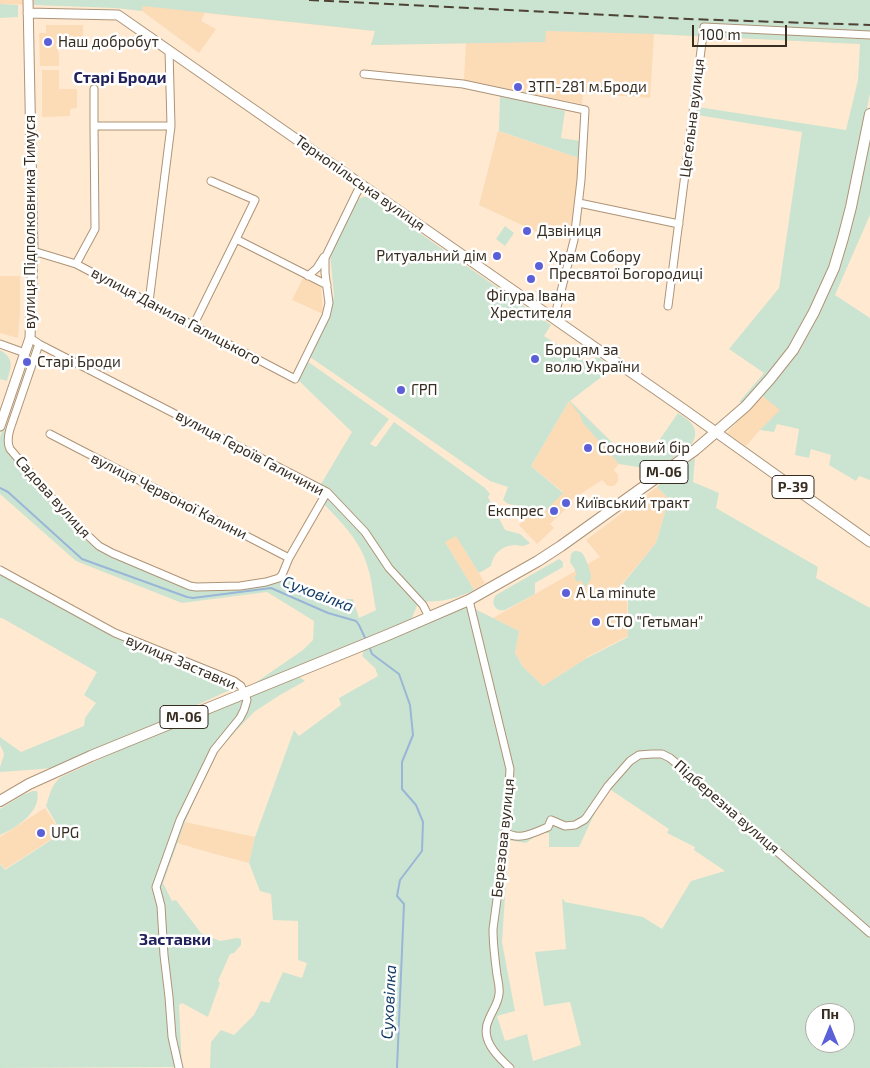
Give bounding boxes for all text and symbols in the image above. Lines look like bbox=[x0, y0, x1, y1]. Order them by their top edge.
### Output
scale bar bbox=[695, 15, 790, 47]
text: 100 m bbox=[700, 25, 741, 43]
place label: Наш добробут bbox=[58, 33, 159, 51]
marker: Наш добробут bbox=[42, 36, 54, 48]
street label: Цегельна вулиця bbox=[676, 57, 708, 179]
district label: Старі Броди bbox=[73, 68, 167, 88]
place label: ЗТП-281 м.Броди bbox=[528, 78, 647, 96]
marker: ЗТП-281 м.Броди bbox=[512, 81, 524, 93]
street label: вулиця Підполковника Тимуся bbox=[21, 115, 39, 329]
street label: Тернопільська вулиця bbox=[292, 131, 428, 235]
place label: Дзвіниця bbox=[537, 222, 601, 240]
marker: Дзвіниця bbox=[521, 225, 533, 237]
place label: Ритуальний дім bbox=[376, 247, 487, 265]
place label: Храм Собору Пресвятої Богородиці bbox=[549, 248, 703, 283]
marker: Ритуальний дім bbox=[491, 250, 503, 262]
marker: Храм Собору Пресвятої Богородиці bbox=[533, 260, 545, 272]
street label: вулиця Данила Галицького bbox=[88, 264, 264, 368]
marker: Фігура Івана Хрестителя bbox=[525, 273, 537, 285]
place label: Фігура Івана Хрестителя bbox=[487, 287, 575, 322]
place label: Борцям за волю України bbox=[545, 341, 640, 376]
place label: Старі Броди bbox=[37, 353, 121, 371]
marker: Борцям за волю України bbox=[529, 353, 541, 365]
marker: Старі Броди bbox=[21, 356, 33, 368]
place label: ГРП bbox=[411, 381, 438, 399]
marker: ГРП bbox=[395, 384, 407, 396]
street label: вулиця Героїв Галичини bbox=[173, 406, 327, 500]
place label: Сосновий бір bbox=[598, 439, 690, 457]
marker: Сосновий бір bbox=[582, 442, 594, 454]
street label: вулиця Червоної Калини bbox=[88, 449, 250, 543]
street label: Садова вулиця bbox=[11, 452, 95, 542]
road number: М-06 bbox=[640, 461, 688, 484]
road number: Р-39 bbox=[772, 476, 814, 498]
place label: Київський тракт bbox=[576, 494, 690, 512]
marker: Київський тракт bbox=[560, 497, 572, 509]
place label: Експрес bbox=[487, 502, 544, 520]
marker: Експрес bbox=[548, 505, 560, 517]
water label: Суховілка bbox=[280, 572, 356, 616]
place label: A La minute bbox=[576, 584, 656, 602]
marker: A La minute bbox=[560, 587, 572, 599]
place label: СТО "Гетьман" bbox=[606, 613, 703, 631]
marker: СТО "Гетьман" bbox=[590, 616, 602, 628]
street label: вулиця Заставки bbox=[123, 631, 239, 693]
road number: М-06 bbox=[160, 706, 208, 729]
street label: Підберезна вулиця bbox=[671, 756, 783, 858]
street label: Березова вулиця bbox=[488, 777, 518, 899]
place label: UPG bbox=[51, 824, 79, 842]
marker: UPG bbox=[35, 827, 47, 839]
district label: Заставки bbox=[139, 930, 211, 950]
water label: Суховілка bbox=[377, 964, 401, 1040]
north arrow bbox=[805, 1003, 855, 1053]
text: Пн bbox=[821, 1005, 839, 1022]

